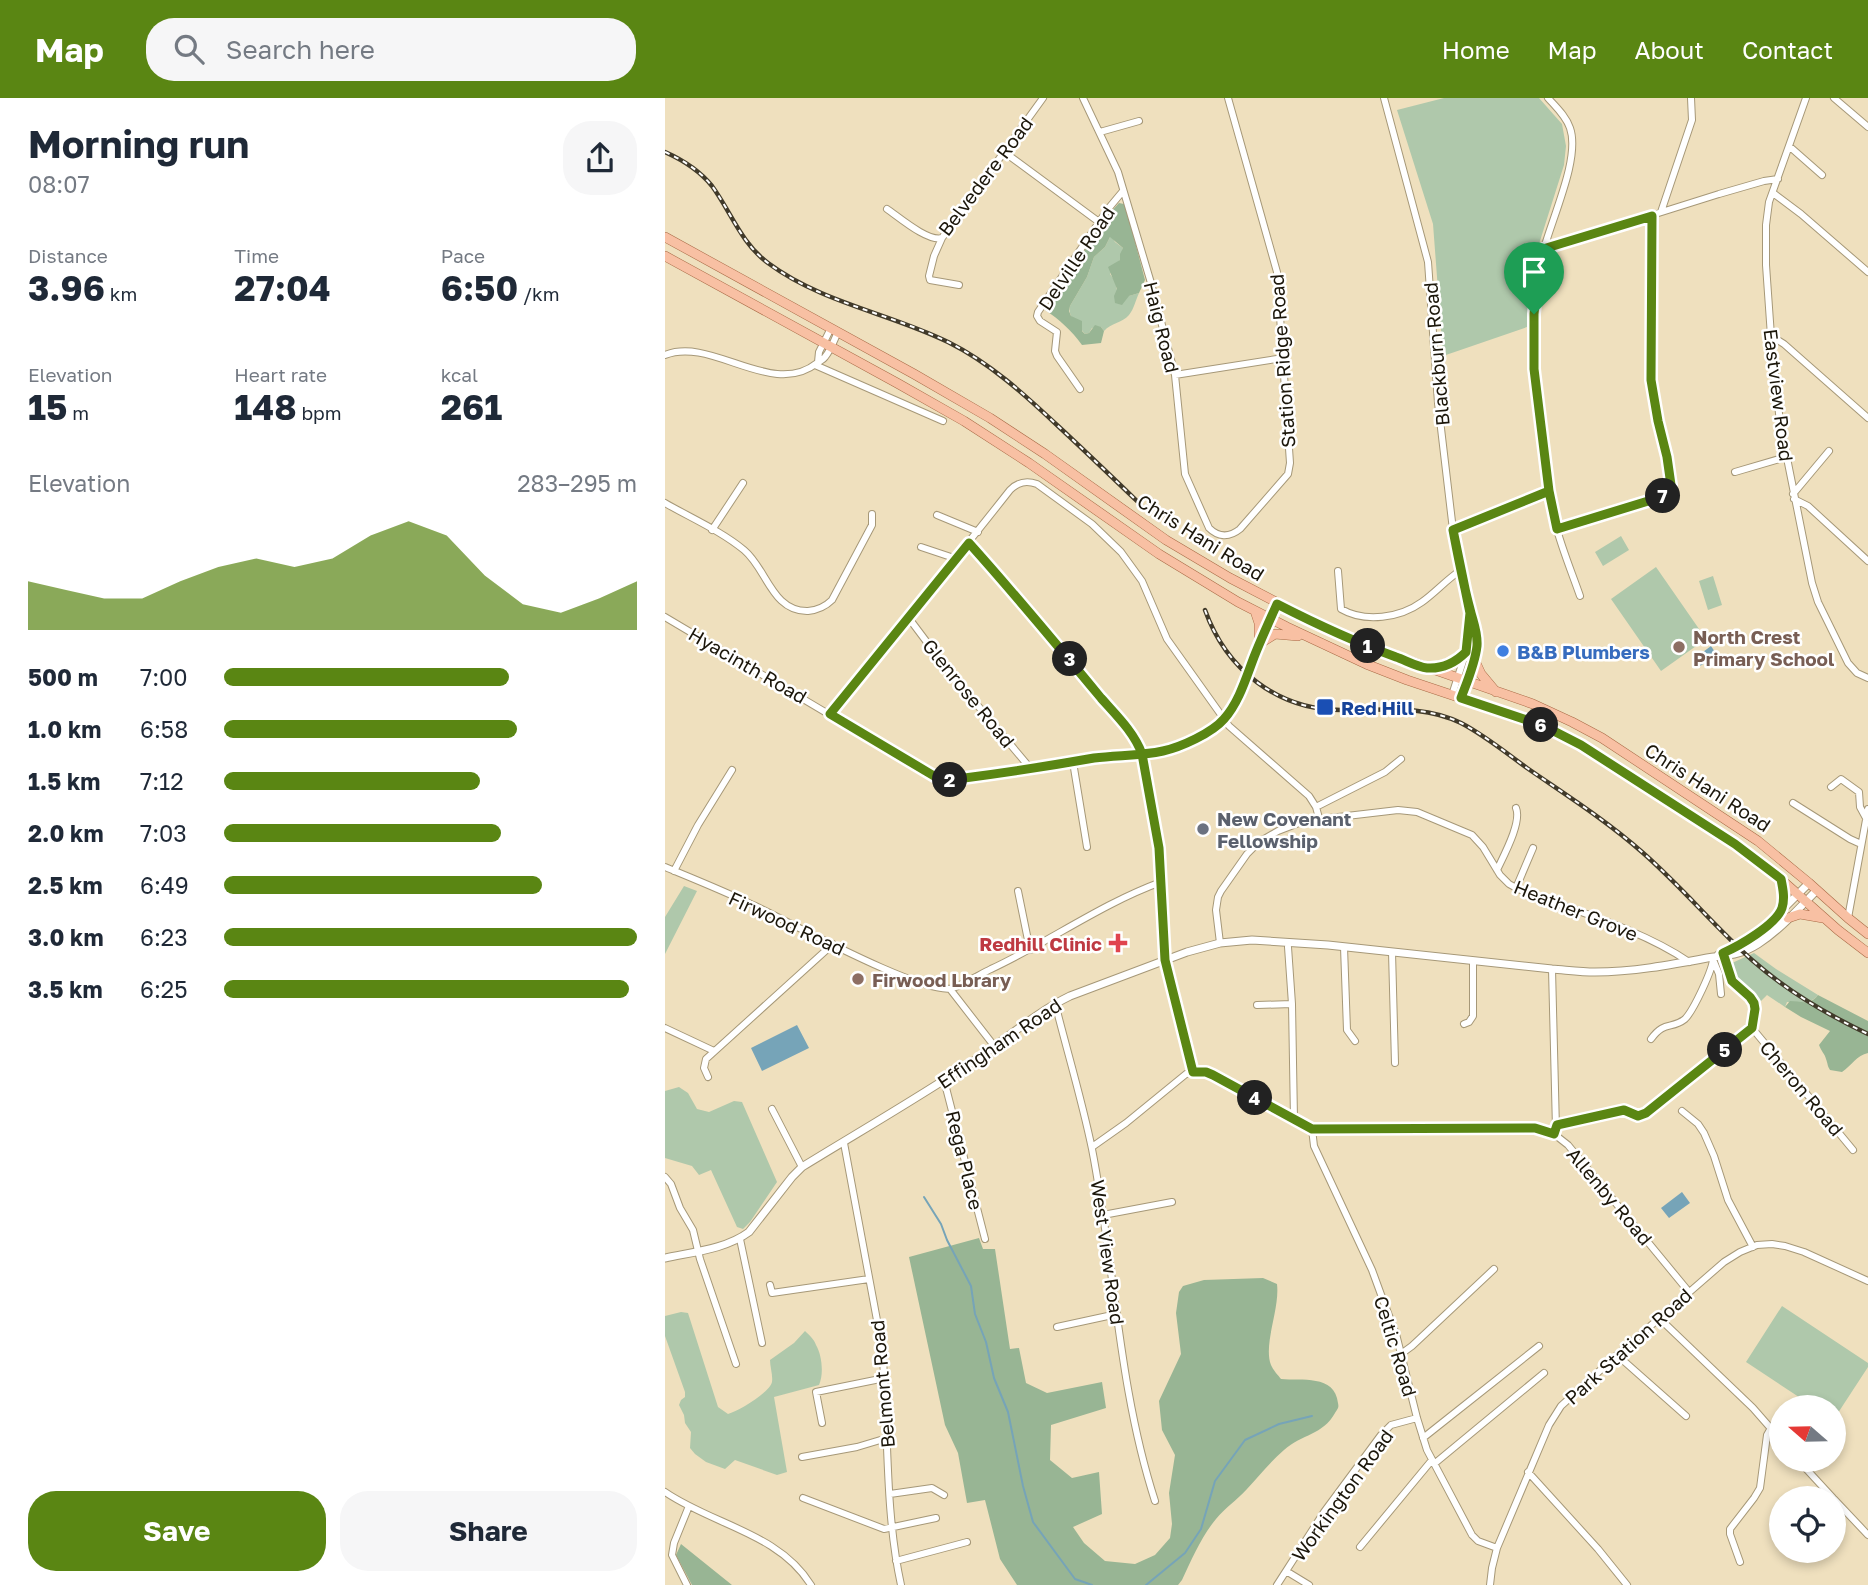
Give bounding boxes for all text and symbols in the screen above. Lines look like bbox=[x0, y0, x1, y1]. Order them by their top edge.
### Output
search box bbox=[146, 18, 636, 81]
text: Map bbox=[35, 30, 104, 69]
icon: search bbox=[170, 30, 208, 68]
text: Search here bbox=[226, 34, 375, 65]
text: Home bbox=[1442, 35, 1510, 64]
text: Map bbox=[1548, 35, 1597, 64]
text: About bbox=[1635, 35, 1704, 64]
text: Contact bbox=[1742, 35, 1833, 64]
street label: Belvedere Road bbox=[933, 112, 1037, 240]
text: Morning run bbox=[28, 121, 249, 166]
button: share bbox=[563, 121, 637, 195]
text: 08:07 bbox=[28, 170, 90, 198]
street label: Delville Road bbox=[1033, 202, 1119, 314]
pin bbox=[1504, 242, 1564, 314]
text: Distance bbox=[28, 244, 108, 267]
text: Time bbox=[234, 244, 279, 267]
text: Pace bbox=[441, 244, 485, 267]
icon: arrive bbox=[1515, 253, 1553, 291]
text: 3.96 bbox=[28, 267, 105, 309]
text: 27:04 bbox=[234, 267, 331, 309]
text: 6:50 bbox=[441, 267, 518, 309]
street label: Station Ridge Road bbox=[1264, 273, 1300, 449]
street label: Haig Road bbox=[1140, 279, 1184, 375]
street label: Blackburn Road bbox=[1418, 281, 1454, 427]
text: km bbox=[105, 282, 137, 305]
text: /km bbox=[518, 282, 560, 305]
street label: Eastview Road bbox=[1759, 327, 1799, 463]
text: Elevation bbox=[28, 363, 113, 386]
text: Heart rate bbox=[234, 363, 327, 386]
text: kcal bbox=[441, 363, 478, 386]
text: 15 bbox=[28, 386, 67, 428]
text: 148 bbox=[234, 386, 297, 428]
text: 261 bbox=[441, 386, 502, 428]
text: m bbox=[67, 401, 89, 424]
text: bpm bbox=[297, 401, 342, 424]
text: Elevation bbox=[28, 469, 130, 497]
text: 283–295 m bbox=[517, 469, 637, 497]
pin: 7 bbox=[1646, 478, 1681, 514]
text: 7 bbox=[1657, 484, 1668, 507]
street label: Chris Hani Road bbox=[1133, 489, 1269, 585]
street label: Hyacinth Road bbox=[685, 622, 811, 708]
place label: North Crest Primary School bbox=[1693, 625, 1834, 670]
pin: 1 bbox=[1351, 628, 1385, 664]
street label: Glenrose Road bbox=[918, 634, 1020, 752]
text: 1 bbox=[1363, 634, 1372, 657]
marker: North Crest Primary School bbox=[1671, 639, 1687, 655]
place label: B&B Plumbers bbox=[1517, 640, 1650, 663]
pin: 3 bbox=[1053, 642, 1087, 676]
marker: B&B Plumbers bbox=[1495, 643, 1511, 659]
text: 3 bbox=[1064, 647, 1075, 670]
text: 500 m bbox=[28, 663, 98, 691]
text: 7:00 bbox=[140, 663, 188, 691]
place label: Red Hill bbox=[1341, 696, 1414, 719]
marker: Red Hill bbox=[1315, 697, 1335, 717]
pin: 6 bbox=[1523, 708, 1559, 742]
text: 6 bbox=[1534, 713, 1547, 736]
text: 1.0 km bbox=[28, 715, 101, 743]
text: 6:58 bbox=[140, 715, 188, 743]
street label: Chris Hani Road bbox=[1641, 738, 1775, 836]
pin: 2 bbox=[933, 762, 967, 798]
text: 1.5 km bbox=[28, 767, 100, 795]
text: 7:12 bbox=[140, 767, 184, 795]
text: 2 bbox=[944, 768, 955, 791]
place label: New Covenant Fellowship bbox=[1217, 807, 1352, 852]
text: 2.0 km bbox=[28, 819, 104, 847]
text: 7:03 bbox=[140, 819, 187, 847]
marker: New Covenant Fellowship bbox=[1195, 821, 1211, 837]
text: 2.5 km bbox=[28, 871, 103, 899]
text: 6:49 bbox=[140, 871, 189, 899]
street label: Heather Grove bbox=[1511, 875, 1641, 945]
street label: Firwood Road bbox=[725, 886, 849, 960]
text: 3.0 km bbox=[28, 923, 104, 951]
text: 6:23 bbox=[140, 923, 188, 951]
place label: Redhill Clinic bbox=[979, 932, 1102, 955]
marker: Redhill Clinic bbox=[1108, 933, 1128, 953]
place label: Firwood Lbrary bbox=[872, 968, 1012, 991]
marker: Firwood Lbrary bbox=[850, 971, 866, 987]
text: 3.5 km bbox=[28, 975, 103, 1003]
text: 6:25 bbox=[140, 975, 188, 1003]
street label: Effingham Road bbox=[933, 993, 1065, 1093]
pin: 5 bbox=[1707, 1032, 1743, 1068]
street label: Cheron Road bbox=[1756, 1036, 1848, 1140]
text: 5 bbox=[1719, 1038, 1730, 1061]
pin: 4 bbox=[1237, 1080, 1273, 1116]
text: 4 bbox=[1249, 1086, 1260, 1109]
street label: Rega Place bbox=[942, 1108, 988, 1212]
street label: Allenby Road bbox=[1563, 1143, 1657, 1249]
street label: West View Road bbox=[1086, 1178, 1130, 1326]
street label: Park Station Road bbox=[1560, 1283, 1696, 1409]
street label: Celtic Road bbox=[1370, 1293, 1422, 1399]
street label: Belmont Road bbox=[865, 1319, 899, 1449]
north arrow bbox=[1769, 1395, 1846, 1472]
map controls bbox=[1769, 1395, 1846, 1563]
street label: Workington Road bbox=[1286, 1425, 1398, 1565]
button: locate bbox=[1769, 1486, 1846, 1563]
button: Save bbox=[28, 1491, 326, 1571]
button: Share bbox=[340, 1491, 637, 1571]

